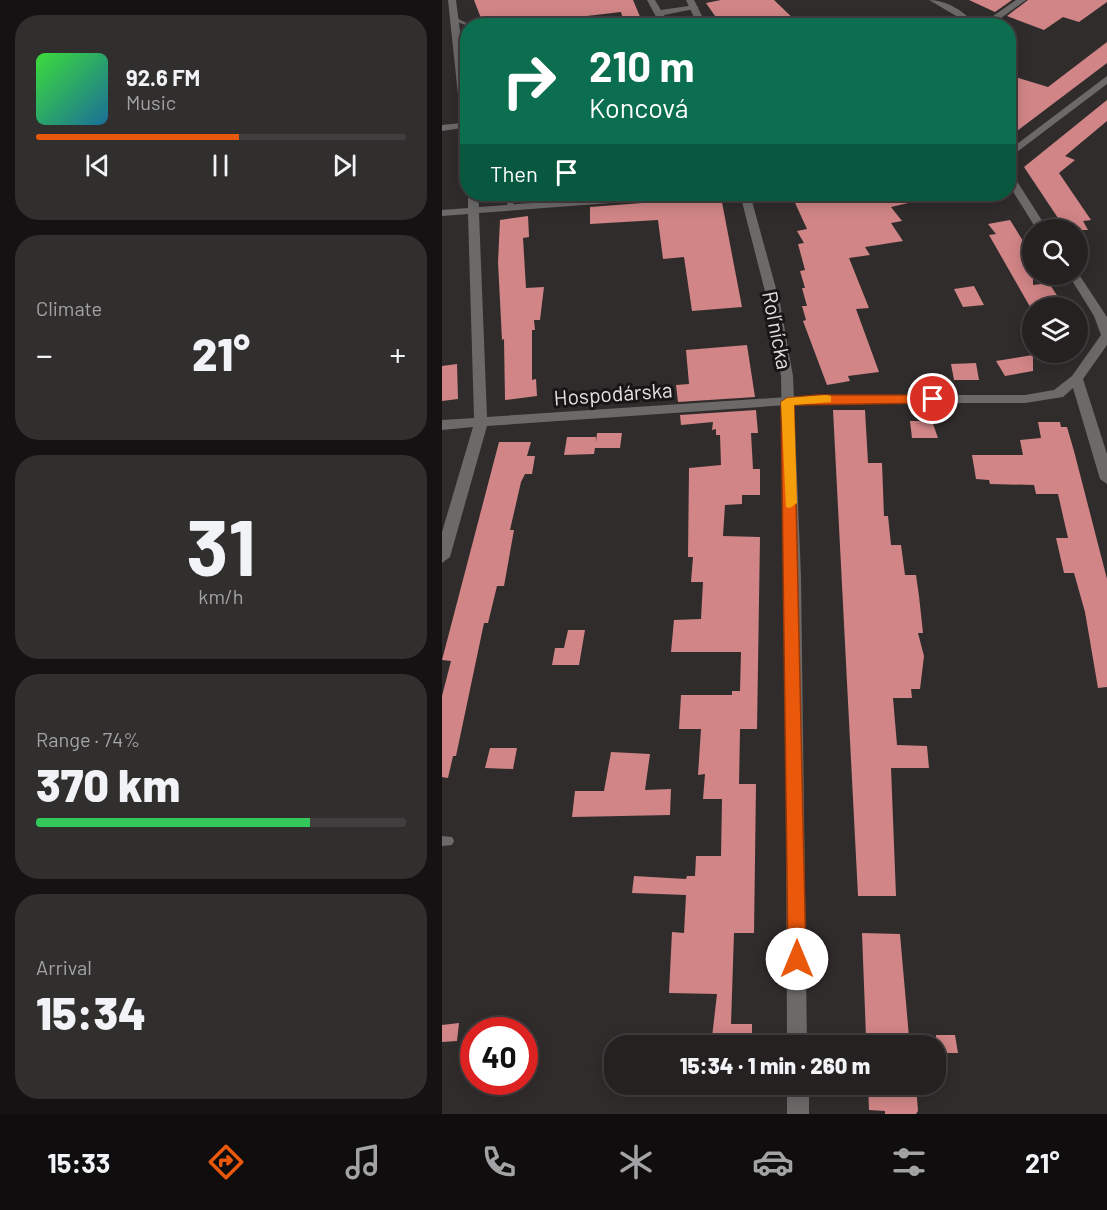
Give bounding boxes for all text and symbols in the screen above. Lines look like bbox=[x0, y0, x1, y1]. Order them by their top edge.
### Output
text: 210 m bbox=[589, 40, 695, 90]
icon: right bbox=[490, 42, 568, 120]
text: 92.6 FM bbox=[126, 64, 200, 90]
text: Music bbox=[126, 90, 176, 114]
text: Koncová bbox=[589, 91, 689, 123]
icon: previous bbox=[81, 149, 114, 182]
icon: pause bbox=[204, 149, 237, 182]
icon: next bbox=[328, 149, 361, 182]
icon: arrive bbox=[550, 156, 583, 189]
text: Then bbox=[490, 160, 538, 186]
map controls bbox=[1022, 219, 1088, 363]
button: search bbox=[1022, 219, 1088, 285]
street label: Roľnícka bbox=[758, 289, 798, 371]
text: Climate bbox=[36, 296, 102, 320]
button: layers bbox=[1022, 297, 1088, 363]
text: 21° bbox=[192, 326, 250, 380]
text: − bbox=[36, 334, 53, 374]
text: + bbox=[389, 334, 406, 374]
pin bbox=[907, 373, 958, 424]
street label: Hospodárska bbox=[553, 376, 673, 410]
icon: arrive bbox=[916, 382, 949, 415]
text: 31 bbox=[186, 498, 256, 592]
text: km/h bbox=[198, 584, 244, 608]
text: Range · 74% bbox=[36, 727, 140, 751]
text: 370 km bbox=[36, 757, 180, 811]
position arrow bbox=[765, 927, 829, 991]
text: Arrival bbox=[36, 955, 92, 979]
text: 15:34 bbox=[36, 985, 146, 1039]
speed limit sign: 40 bbox=[460, 1017, 538, 1095]
text: 15:34 · 1 min · 260 m bbox=[680, 1052, 870, 1078]
icon: directions bbox=[205, 1141, 247, 1183]
icon: music bbox=[342, 1141, 384, 1183]
icon: phone bbox=[478, 1141, 520, 1183]
icon: climate bbox=[615, 1141, 657, 1183]
icon: car bbox=[752, 1141, 794, 1183]
icon: filters bbox=[888, 1141, 930, 1183]
text: 15:33 bbox=[47, 1146, 110, 1178]
text: 21° bbox=[1025, 1146, 1060, 1178]

